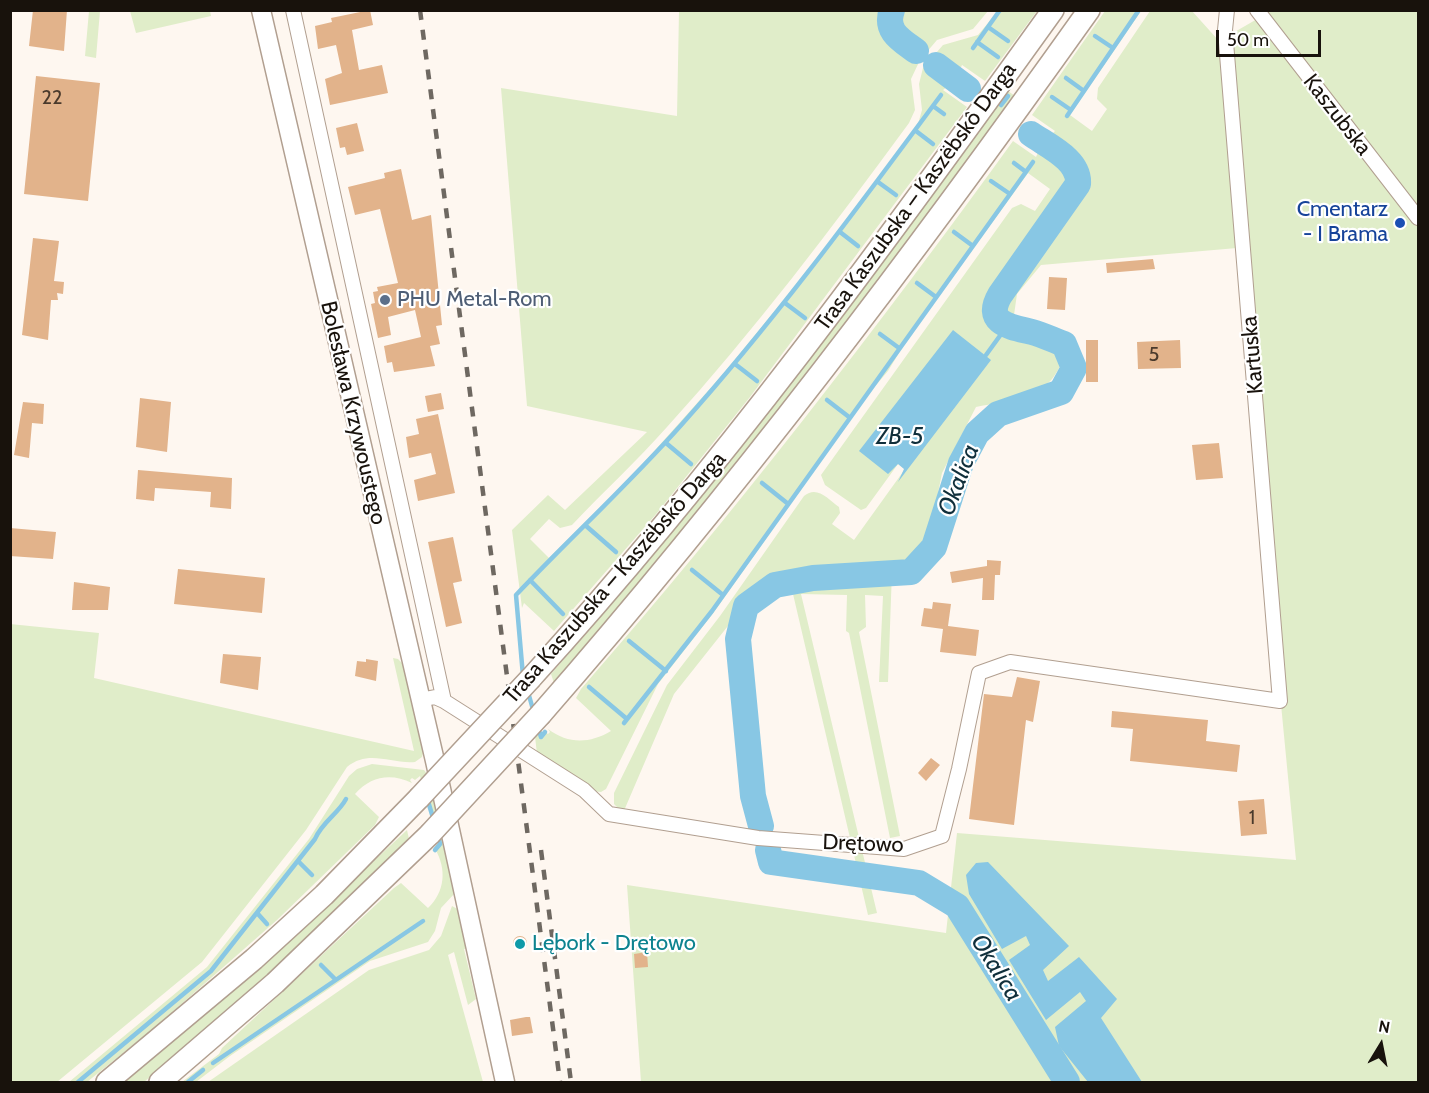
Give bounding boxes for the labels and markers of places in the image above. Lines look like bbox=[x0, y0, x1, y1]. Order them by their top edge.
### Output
place label: Cmentarz - I Brama bbox=[1297, 197, 1388, 248]
marker: Cmentarz - I Brama bbox=[1393, 216, 1407, 230]
place label: PHU Metal-Rom bbox=[397, 287, 552, 313]
marker: PHU Metal-Rom bbox=[378, 293, 392, 307]
place label: Lębork - Drętowo bbox=[532, 931, 696, 957]
marker: Lębork - Drętowo bbox=[513, 937, 527, 951]

